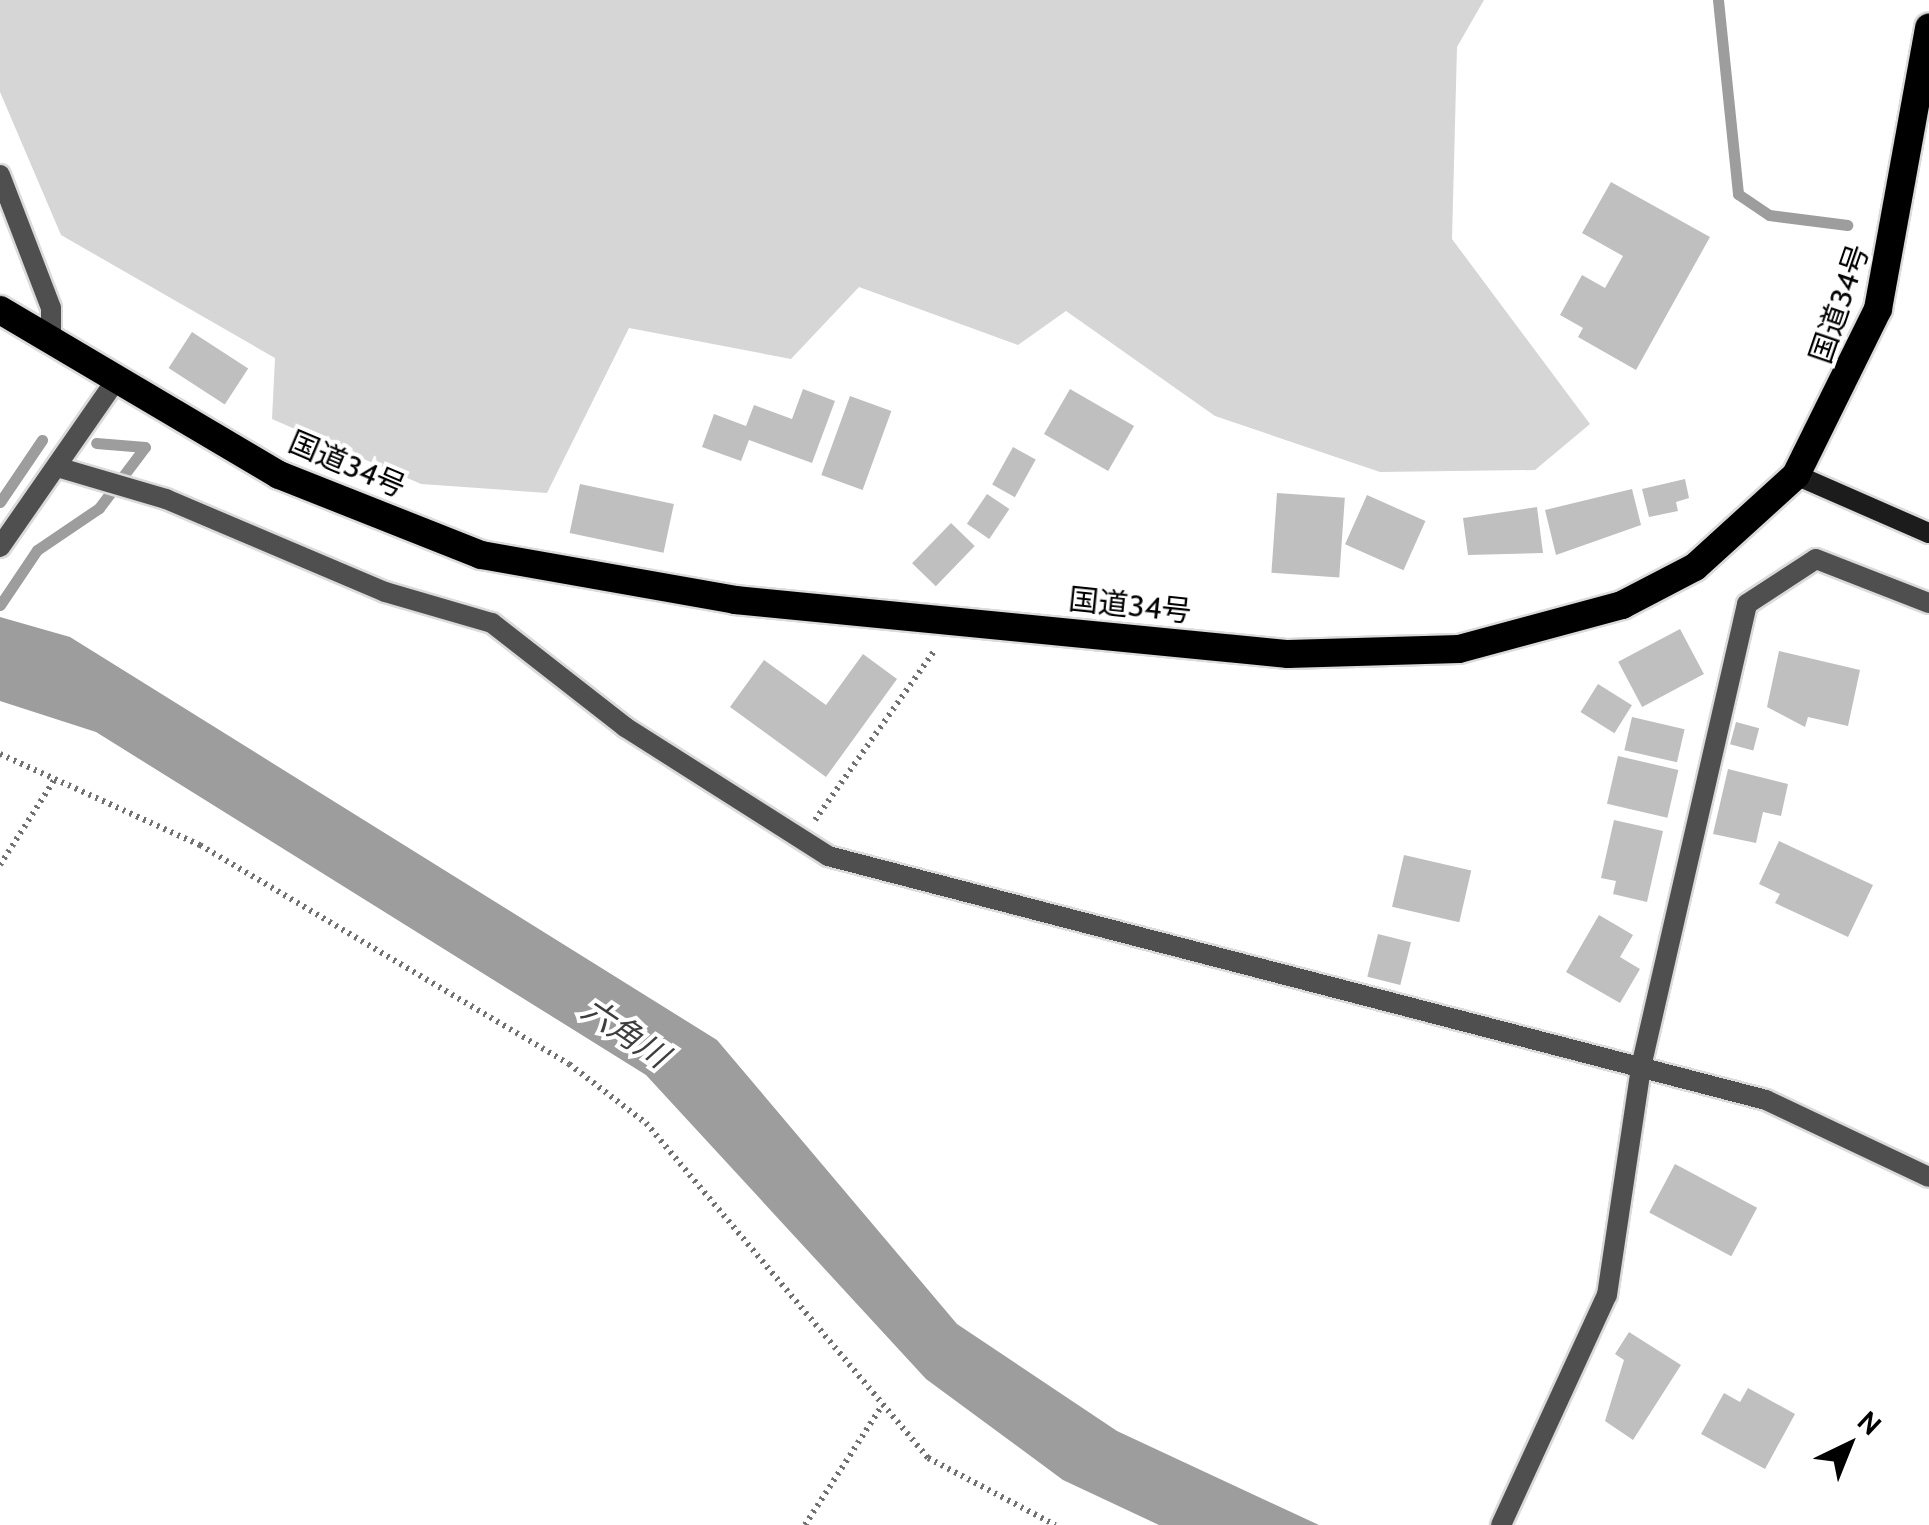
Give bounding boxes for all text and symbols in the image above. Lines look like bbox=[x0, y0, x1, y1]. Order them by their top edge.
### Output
street label: 国道34号 bbox=[1803, 240, 1877, 368]
street label: 国道34号 bbox=[283, 424, 411, 506]
street label: 国道34号 bbox=[1067, 582, 1193, 630]
water label: 六角川 bbox=[574, 990, 676, 1076]
north arrow bbox=[1799, 1395, 1899, 1495]
text: N bbox=[1851, 1404, 1888, 1442]

